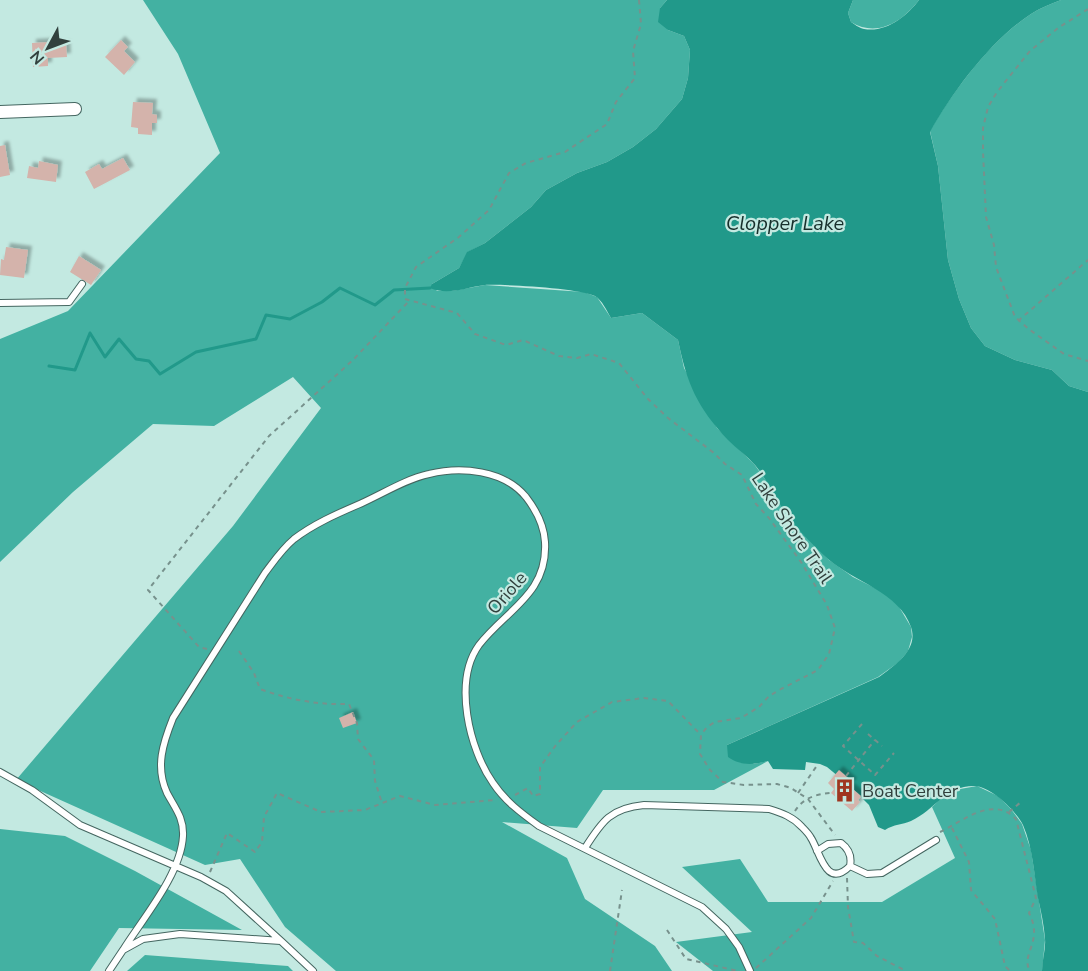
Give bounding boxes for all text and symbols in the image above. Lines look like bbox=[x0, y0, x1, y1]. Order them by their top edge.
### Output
north arrow bbox=[18, 18, 78, 78]
text: N bbox=[25, 45, 50, 69]
water label: Clopper Lake bbox=[726, 210, 845, 237]
street label: Lake Shore Trail bbox=[746, 468, 838, 589]
street label: Oriole bbox=[482, 567, 532, 619]
building icon: Boat Center bbox=[831, 778, 857, 804]
place label: Boat Center bbox=[862, 779, 959, 803]

